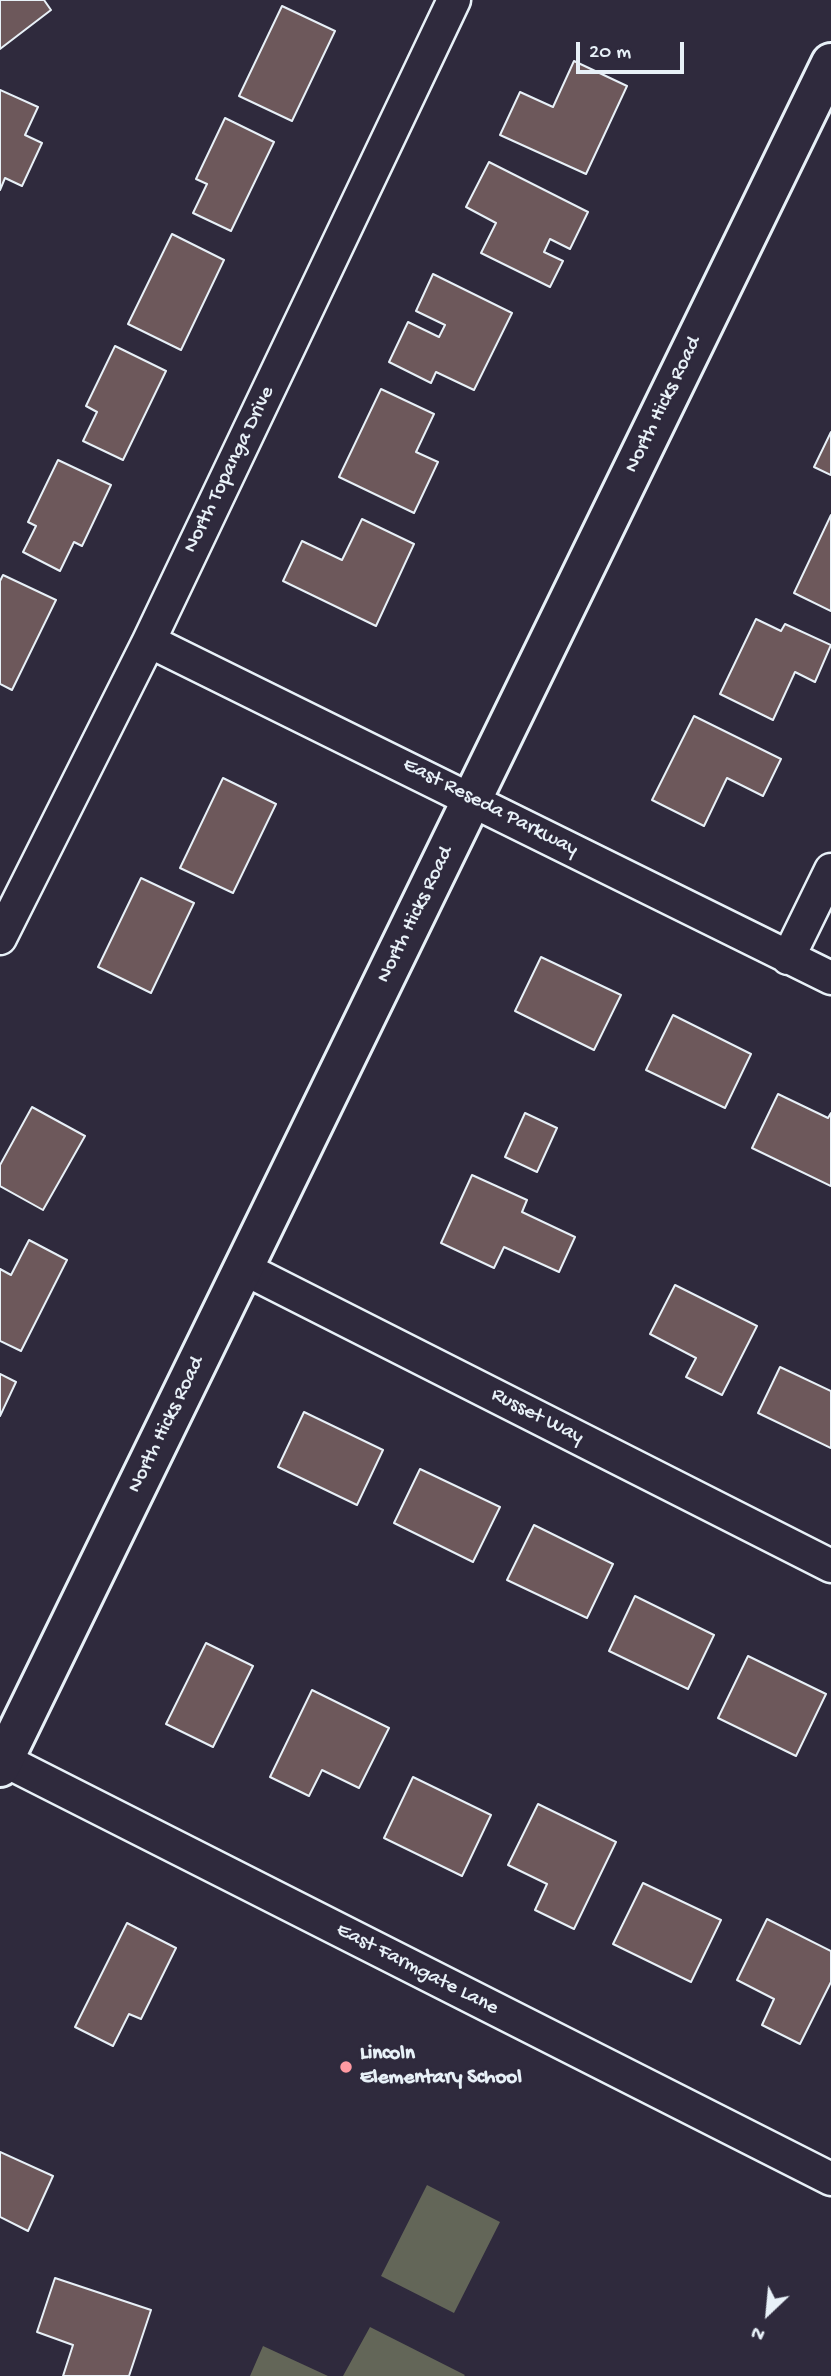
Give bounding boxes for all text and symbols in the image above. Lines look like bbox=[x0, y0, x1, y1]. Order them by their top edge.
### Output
scale bar bbox=[579, 28, 688, 72]
text: 20 m bbox=[589, 41, 631, 66]
street label: North Hicks Road bbox=[620, 333, 708, 477]
street label: North Topanga Drive bbox=[179, 383, 281, 557]
street label: East Reseda Parkway bbox=[398, 753, 582, 863]
street label: North Hicks Road bbox=[372, 843, 460, 987]
street label: North Hicks Road bbox=[123, 1353, 211, 1497]
street label: Russet Way bbox=[486, 1383, 588, 1451]
street label: East Farmgate Lane bbox=[332, 1918, 502, 2022]
place label: Lincoln Elementary School bbox=[360, 2042, 522, 2092]
marker: Lincoln Elementary School bbox=[338, 2059, 354, 2075]
north arrow bbox=[733, 2278, 803, 2348]
text: N bbox=[748, 2319, 769, 2345]

